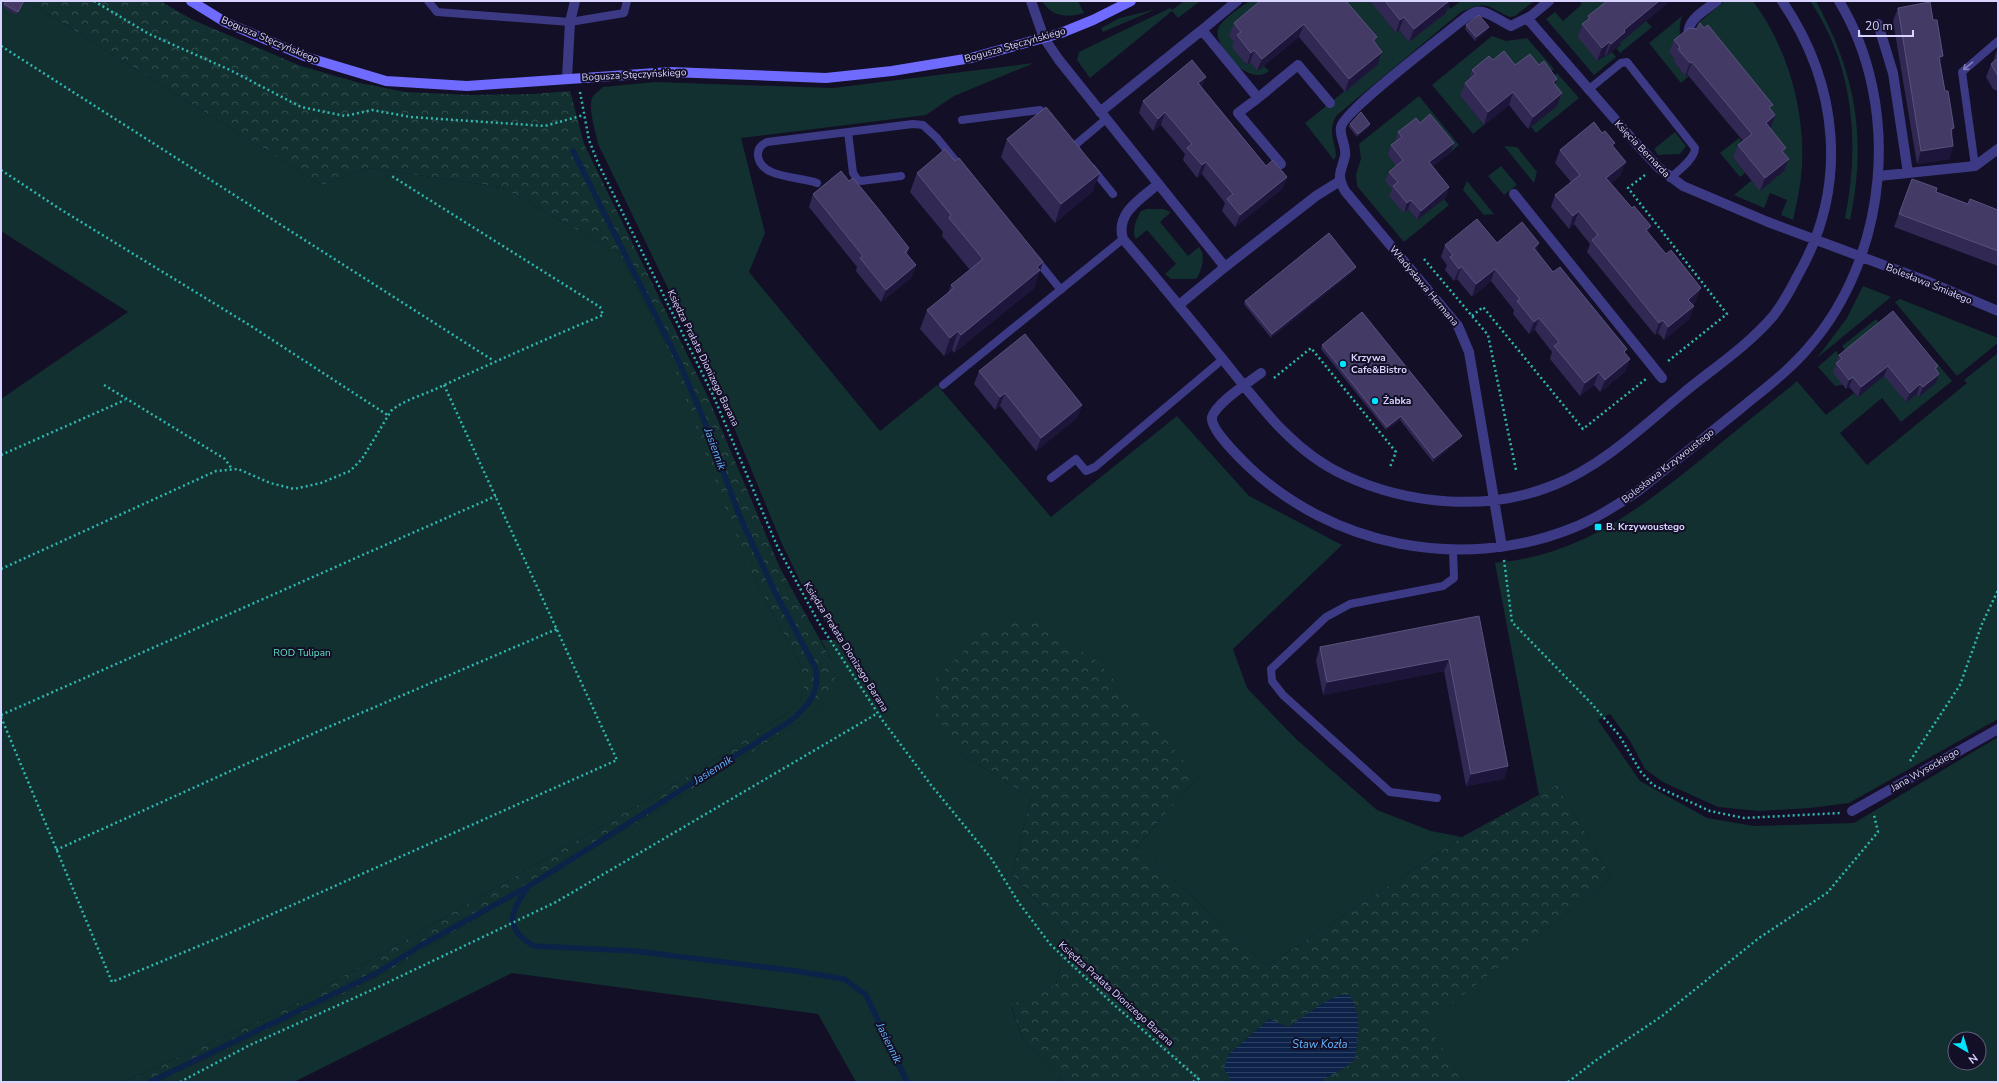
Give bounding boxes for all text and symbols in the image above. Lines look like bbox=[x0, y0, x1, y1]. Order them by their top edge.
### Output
scale bar bbox=[1859, 12, 1913, 38]
street label: Bogusza Stęczyńskiego bbox=[219, 13, 321, 67]
text: 20 m bbox=[1865, 18, 1893, 34]
street label: Bogusza Stęczyńskiego bbox=[963, 24, 1068, 66]
one-way arrow bbox=[1963, 62, 1974, 71]
street label: Bogusza Stęczyńskiego bbox=[581, 65, 687, 85]
street label: Księcia Bernarda bbox=[1611, 117, 1673, 181]
street label: Władysława Hermana bbox=[1386, 243, 1462, 329]
street label: Bolesława Śmiałego bbox=[1884, 260, 1975, 308]
street label: Księdza Prałata Dionizego Barana bbox=[664, 287, 742, 429]
place label: Krzywa Cafe&Bistro bbox=[1351, 351, 1407, 377]
marker: Krzywa Cafe&Bistro bbox=[1338, 359, 1348, 369]
place label: Żabka bbox=[1383, 394, 1411, 408]
marker: Żabka bbox=[1370, 396, 1380, 406]
water label: Jasiennik bbox=[700, 425, 730, 473]
street label: Bolesława Krzywoustego bbox=[1619, 425, 1718, 507]
place label: B. Krzywoustego bbox=[1606, 520, 1685, 534]
marker: B. Krzywoustego bbox=[1593, 522, 1603, 532]
street label: Księdza Prałata Dionizego Barana bbox=[800, 579, 892, 715]
park label: ROD Tulipan bbox=[273, 646, 331, 660]
street label: Jana Wysockiego bbox=[1887, 744, 1962, 796]
water label: Jasiennik bbox=[690, 752, 736, 788]
street label: Księdza Prałata Dionizego Barana bbox=[1055, 938, 1177, 1050]
water label: Jasiennik bbox=[872, 1019, 906, 1066]
north arrow bbox=[1947, 1031, 1987, 1071]
water label: Staw Kozła bbox=[1292, 1037, 1348, 1052]
text: N bbox=[1965, 1050, 1981, 1067]

